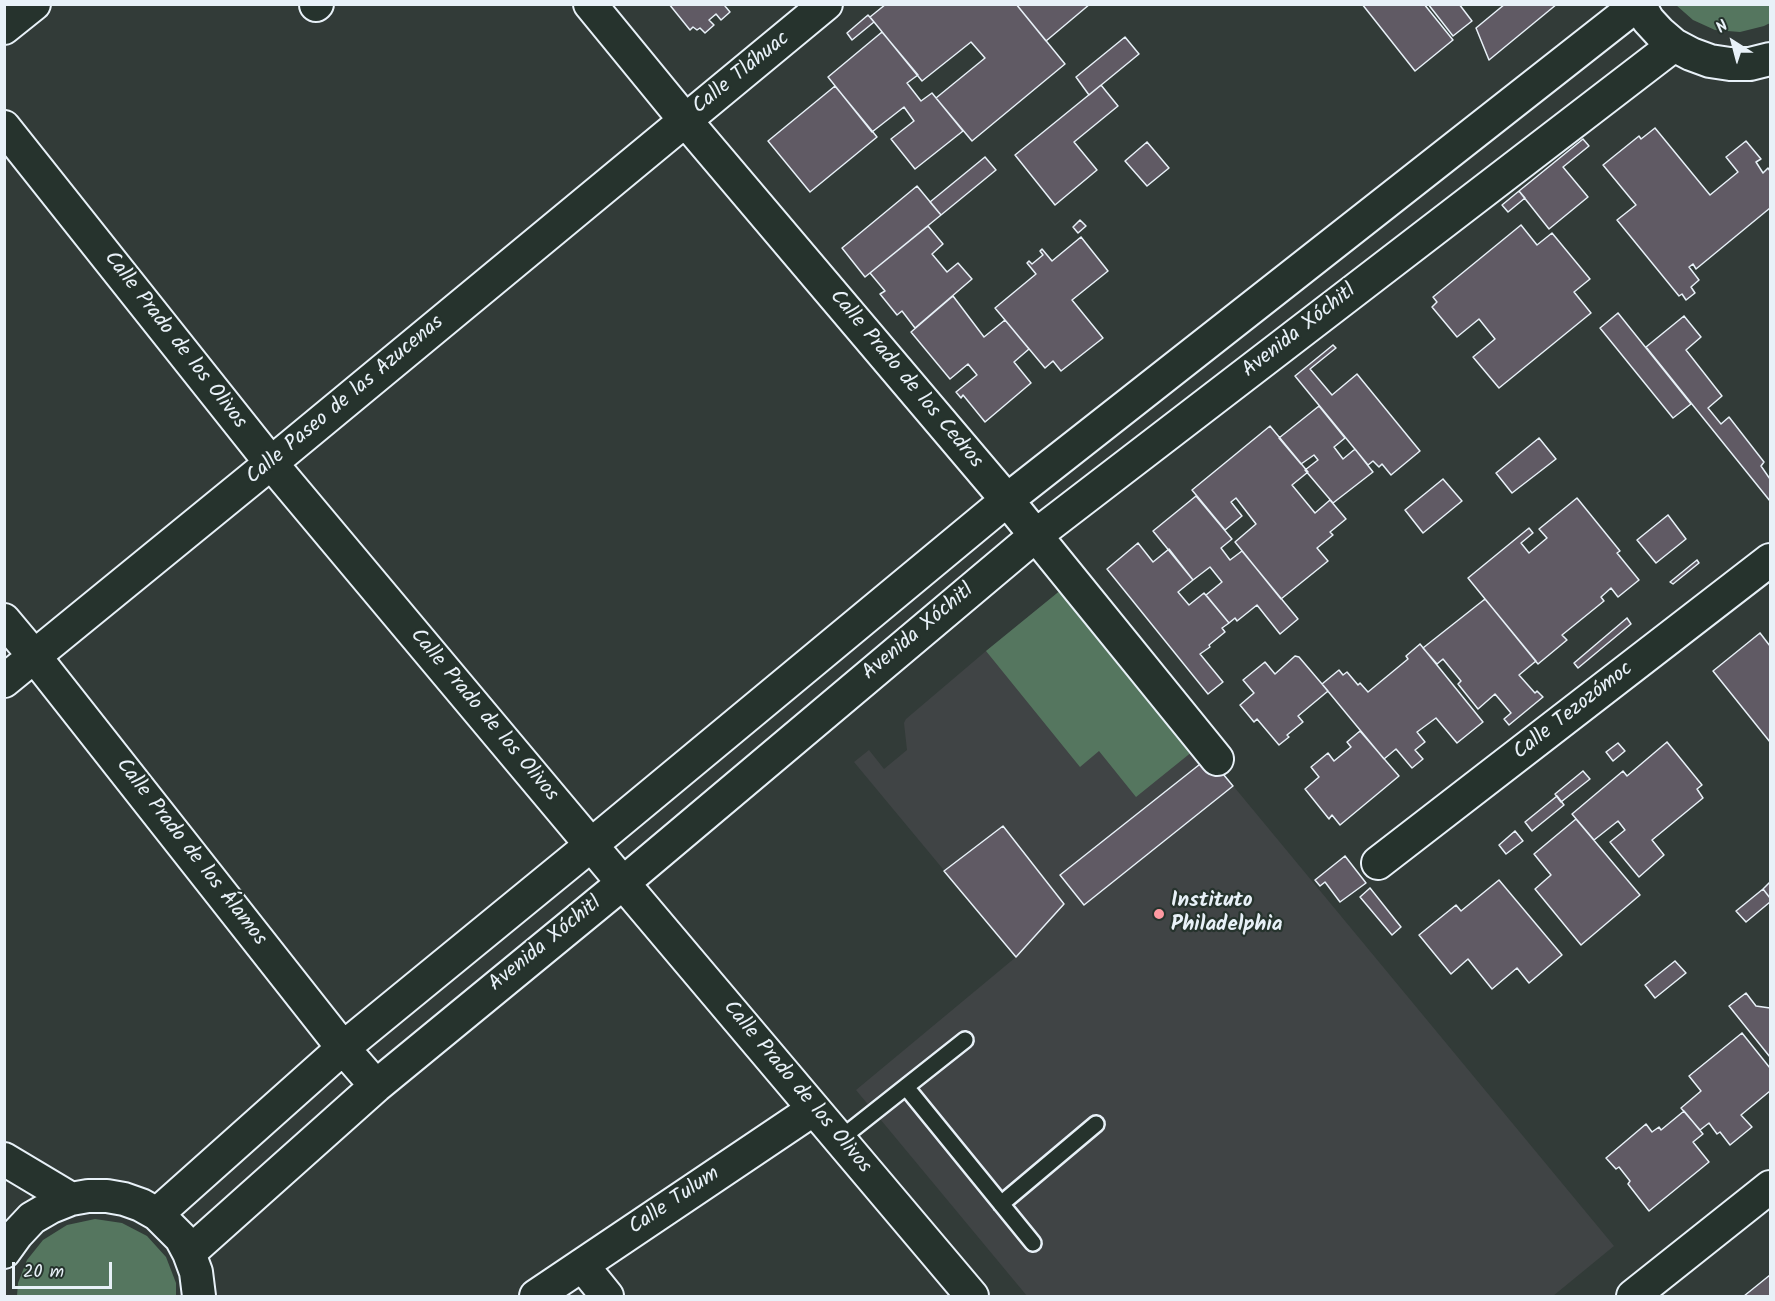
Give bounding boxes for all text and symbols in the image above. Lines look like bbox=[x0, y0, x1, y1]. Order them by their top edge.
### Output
north arrow bbox=[1703, 12, 1763, 72]
text: N bbox=[1711, 14, 1734, 40]
street label: Calle Tláhuac bbox=[688, 27, 796, 121]
street label: Calle Prado de los Olivos bbox=[97, 247, 251, 435]
street label: Avenida Xóchitl bbox=[1238, 280, 1362, 384]
street label: Calle Prado de los Cedros bbox=[823, 286, 987, 474]
street label: Calle Paseo de las Azucenas bbox=[242, 311, 450, 491]
street label: Avenida Xóchitl bbox=[858, 579, 980, 687]
street label: Calle Prado de los Olivos bbox=[403, 624, 563, 808]
street label: Calle Tezozómoc bbox=[1509, 658, 1639, 766]
street label: Calle Prado de los Álamos bbox=[109, 754, 271, 952]
place label: Instituto Philadelphia bbox=[1171, 889, 1283, 939]
street label: Avenida Xóchitl bbox=[485, 892, 607, 998]
marker: Instituto Philadelphia bbox=[1152, 907, 1166, 921]
street label: Calle Prado de los Olivos bbox=[716, 996, 876, 1180]
street label: Calle Tulum bbox=[625, 1163, 725, 1241]
scale bar bbox=[15, 1250, 116, 1288]
text: 20 m bbox=[23, 1258, 64, 1287]

